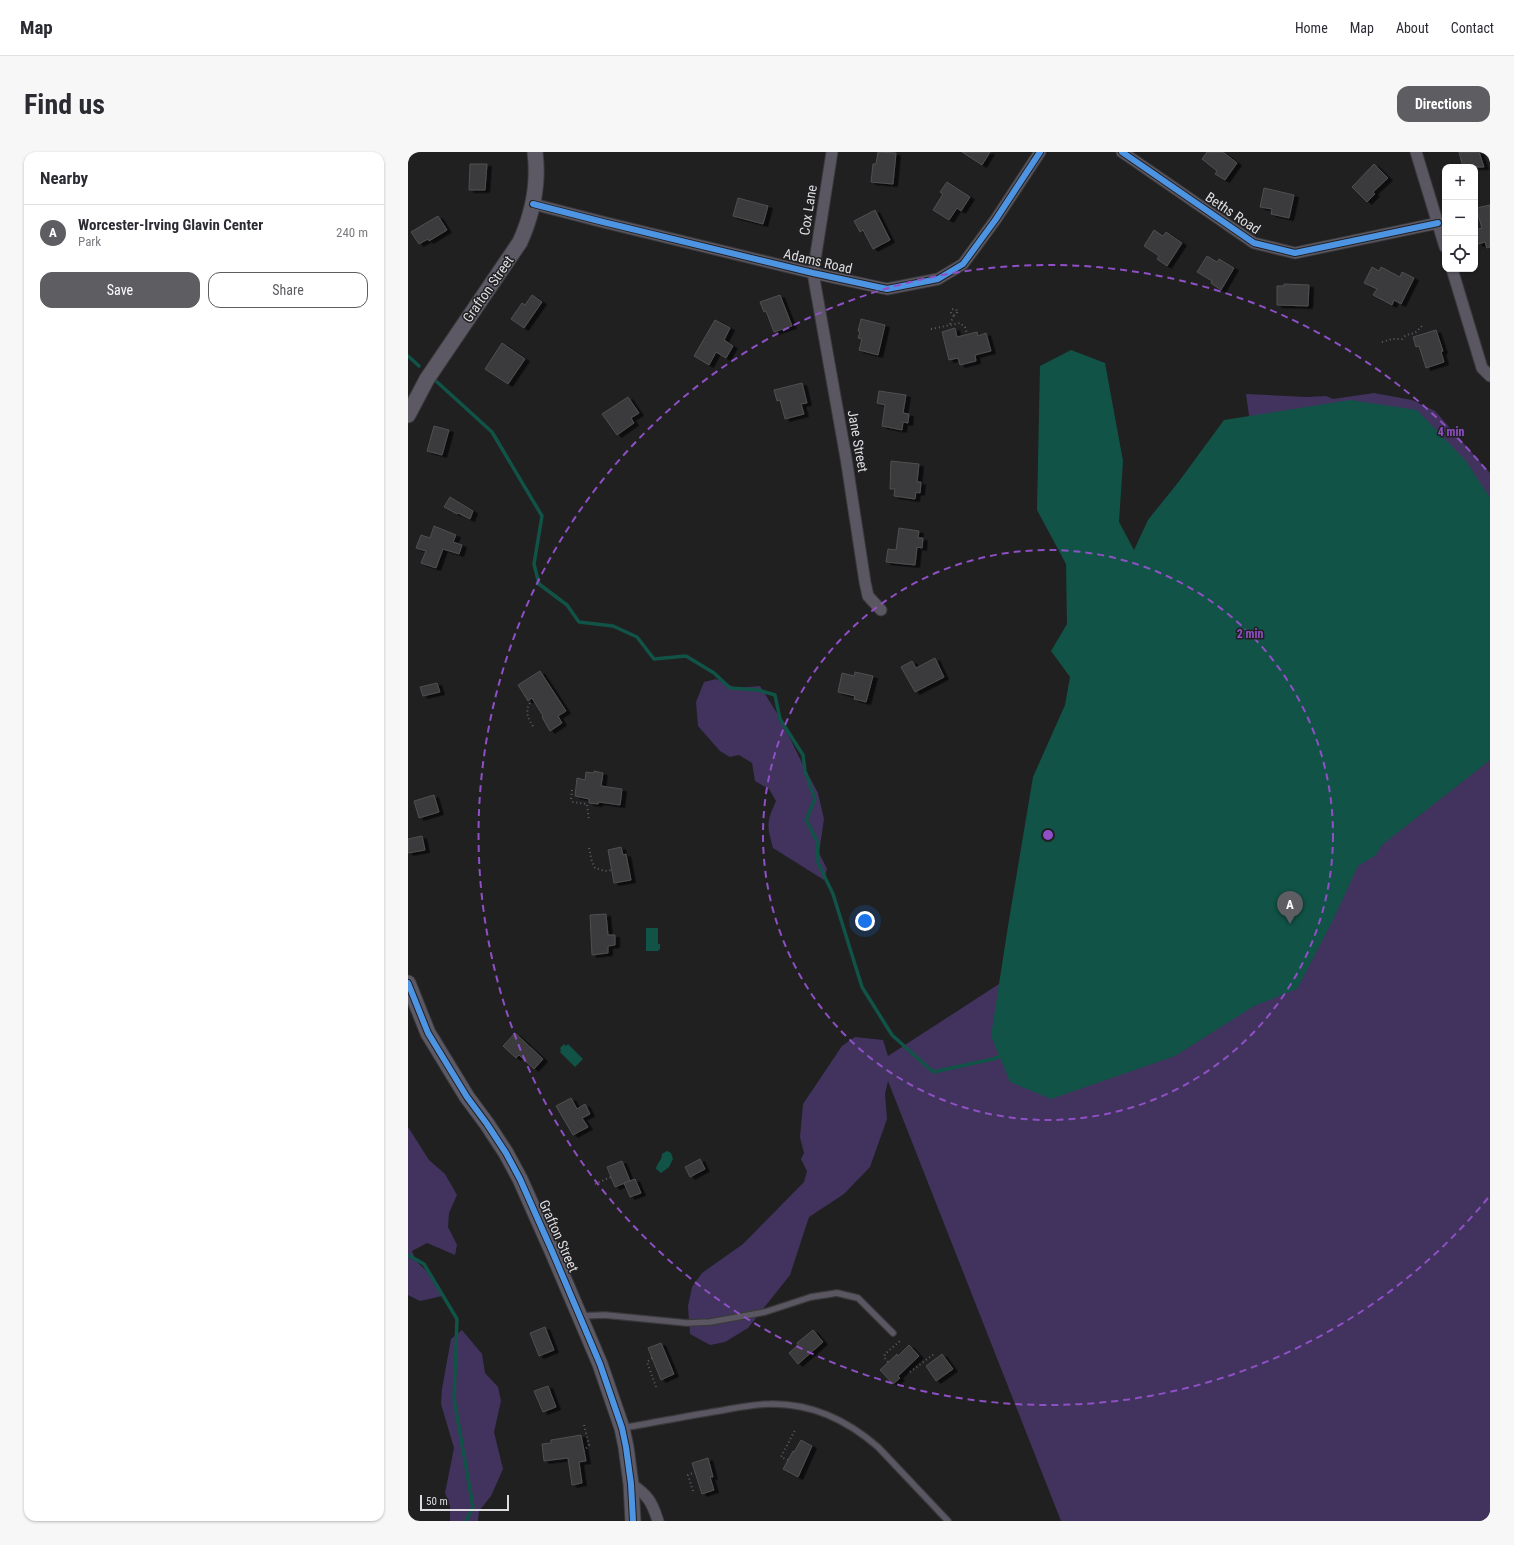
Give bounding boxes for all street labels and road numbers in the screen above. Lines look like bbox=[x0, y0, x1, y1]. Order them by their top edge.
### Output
street label: Cox Lane bbox=[796, 183, 820, 236]
street label: Beths Road bbox=[1202, 189, 1264, 237]
street label: Adams Road bbox=[782, 245, 854, 277]
street label: Grafton Street bbox=[459, 253, 517, 325]
street label: Jane Street bbox=[845, 409, 871, 473]
street label: Grafton Street bbox=[536, 1197, 582, 1275]

